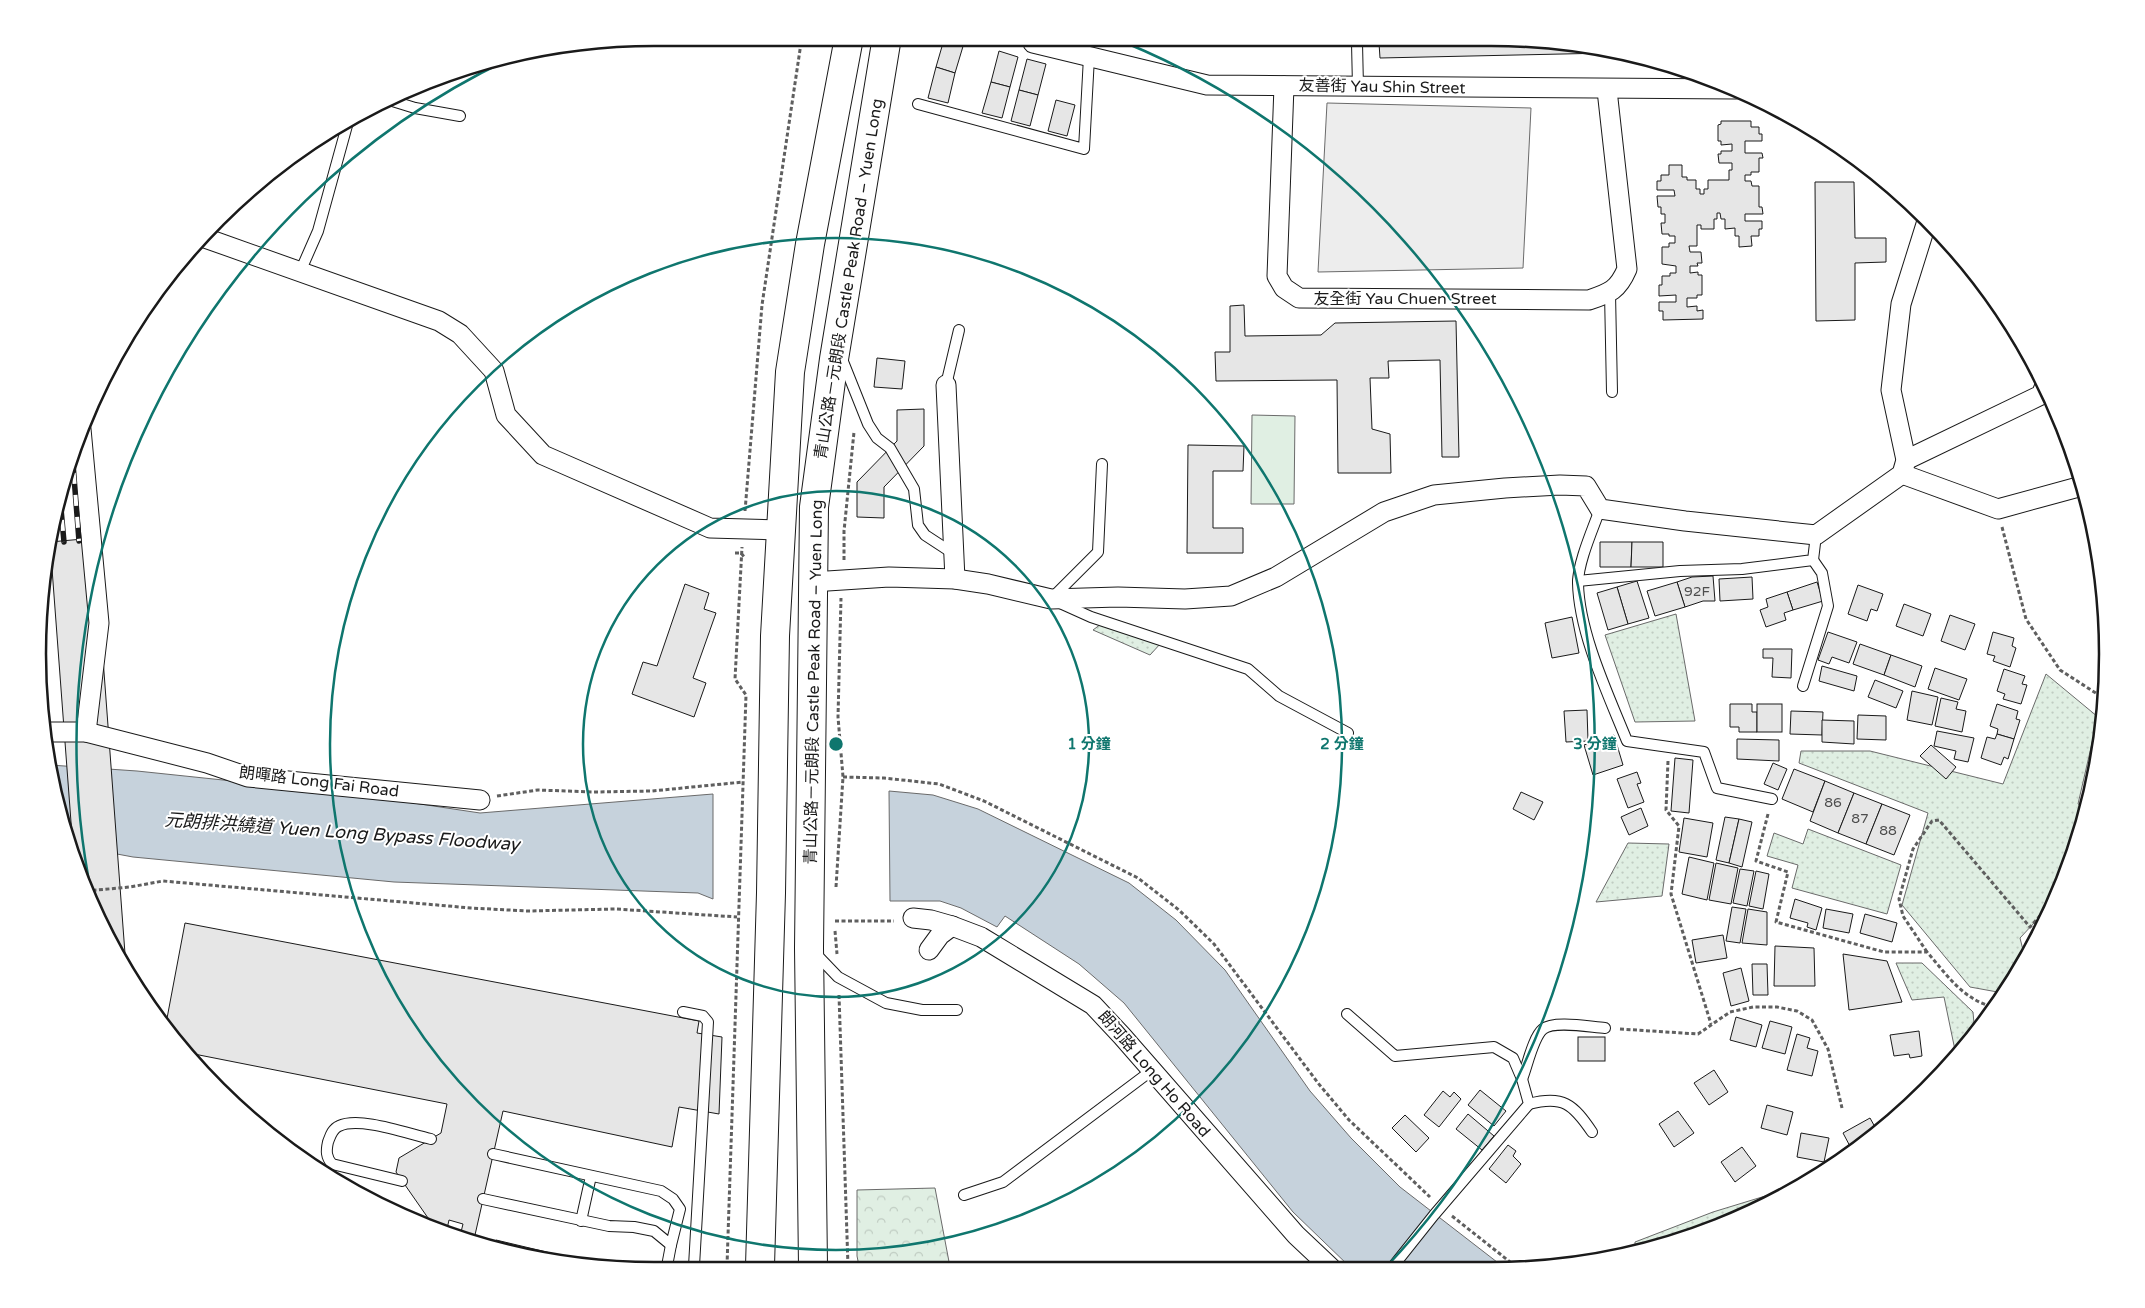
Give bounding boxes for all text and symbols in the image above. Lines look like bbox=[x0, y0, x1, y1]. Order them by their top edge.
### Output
street label: 友善街 Yau Shin Street bbox=[1298, 76, 1466, 98]
street label: 青山公路－元朗段 Castle Peak Road – Yuen Long bbox=[811, 97, 887, 461]
street label: 友全街 Yau Chuen Street bbox=[1313, 289, 1497, 309]
street label: 青山公路－元朗段 Castle Peak Road – Yuen Long bbox=[801, 499, 827, 865]
house number: 92F bbox=[1684, 583, 1711, 600]
centre of rings bbox=[827, 735, 845, 753]
text: 1 分鐘 bbox=[1067, 735, 1111, 753]
text: 2 分鐘 bbox=[1320, 735, 1364, 753]
text: 3 分鐘 bbox=[1573, 735, 1617, 753]
street label: 朗暉路 Long Fai Road bbox=[238, 762, 400, 802]
house number: 86 bbox=[1824, 794, 1842, 811]
water label: 元朗排洪繞道 Yuen Long Bypass Floodway bbox=[164, 809, 523, 856]
house number: 87 bbox=[1851, 810, 1869, 827]
house number: 88 bbox=[1879, 822, 1897, 839]
street label: 朗河路 Long Ho Road bbox=[1094, 1007, 1214, 1141]

